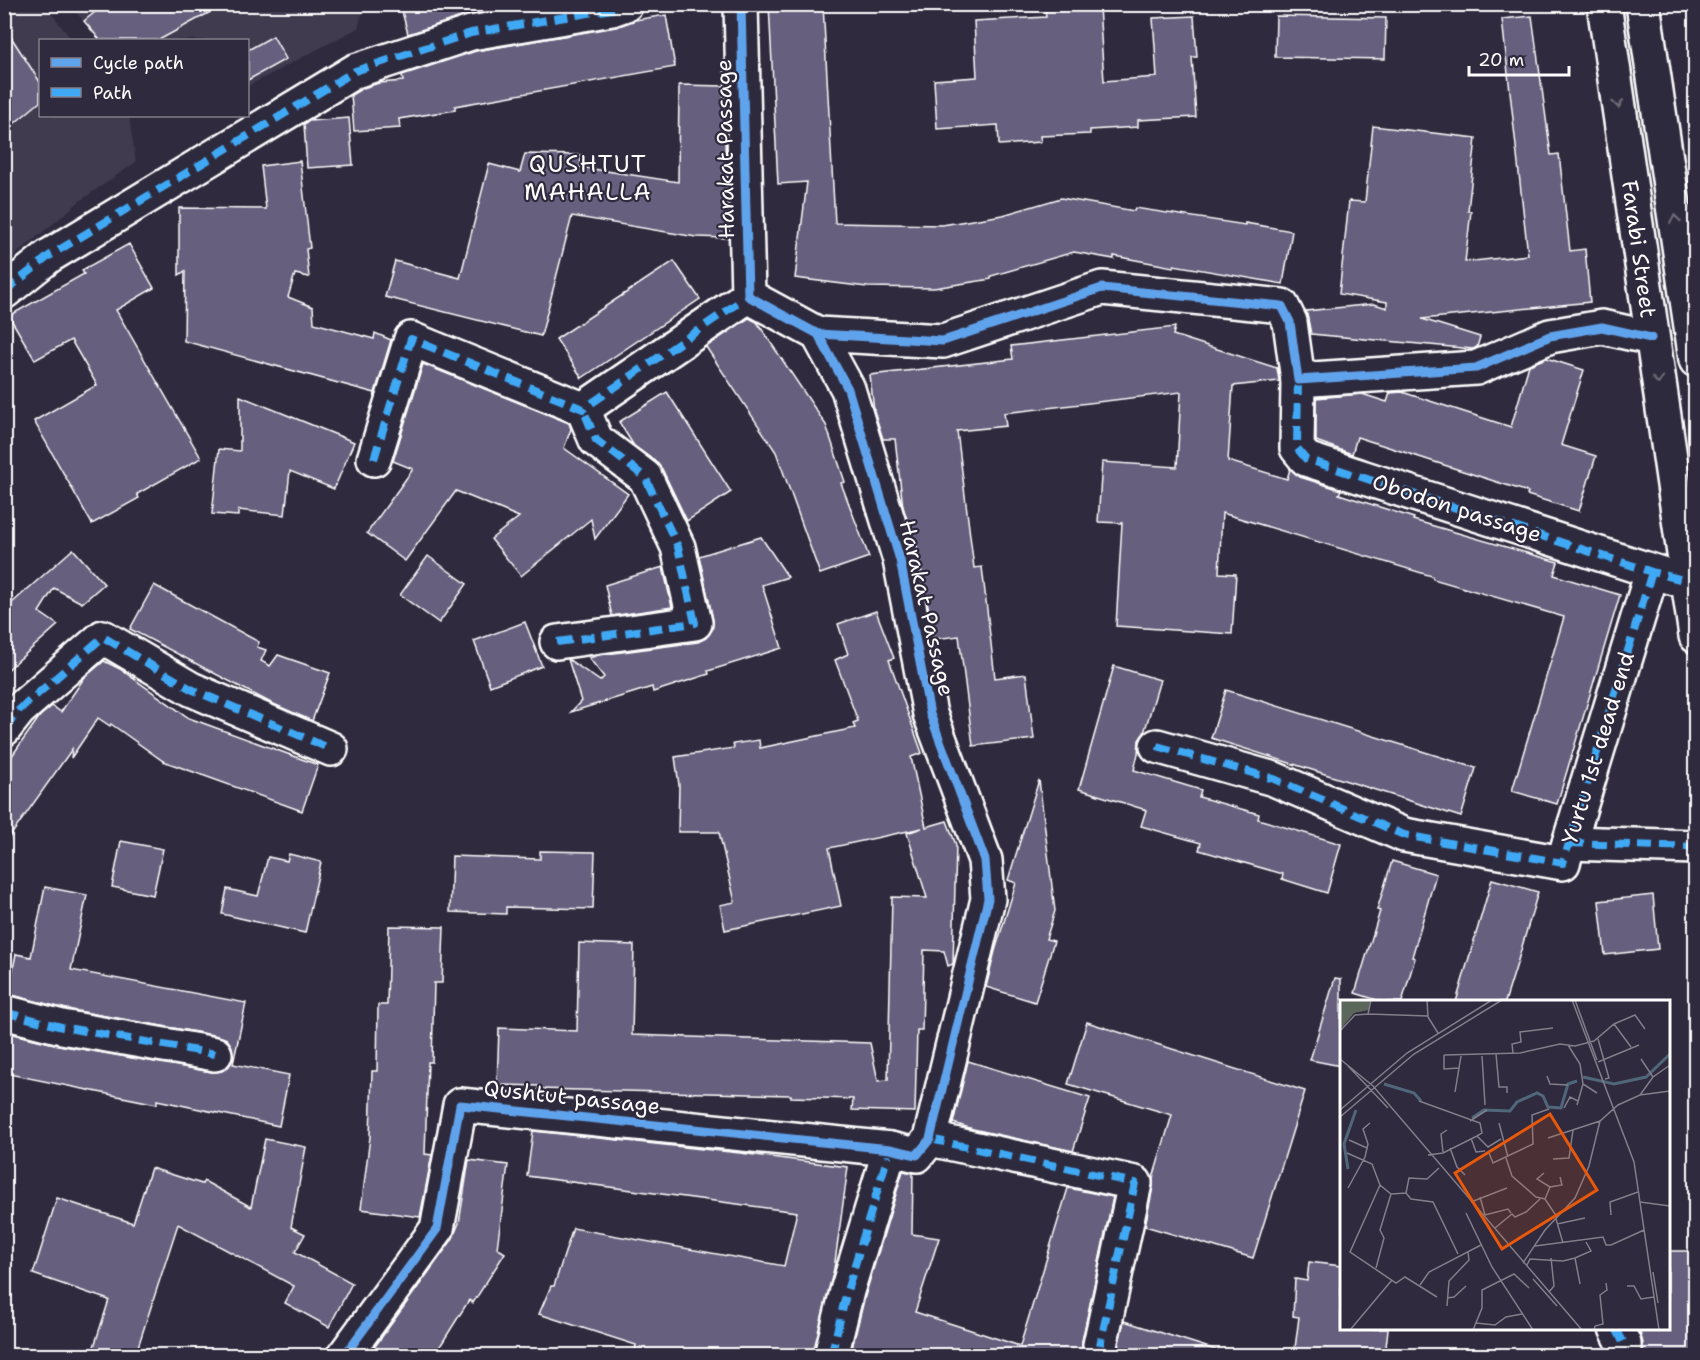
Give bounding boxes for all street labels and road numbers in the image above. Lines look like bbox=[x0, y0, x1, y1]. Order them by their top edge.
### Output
street label: Harakat Passage bbox=[709, 59, 741, 239]
street label: Farabi Street bbox=[1615, 178, 1663, 320]
street label: Obodon passage bbox=[1369, 467, 1545, 549]
street label: Harakat Passage bbox=[893, 517, 961, 699]
street label: Yurtu 1st dead end bbox=[1555, 648, 1641, 848]
street label: Qushtut passage bbox=[482, 1073, 662, 1121]

